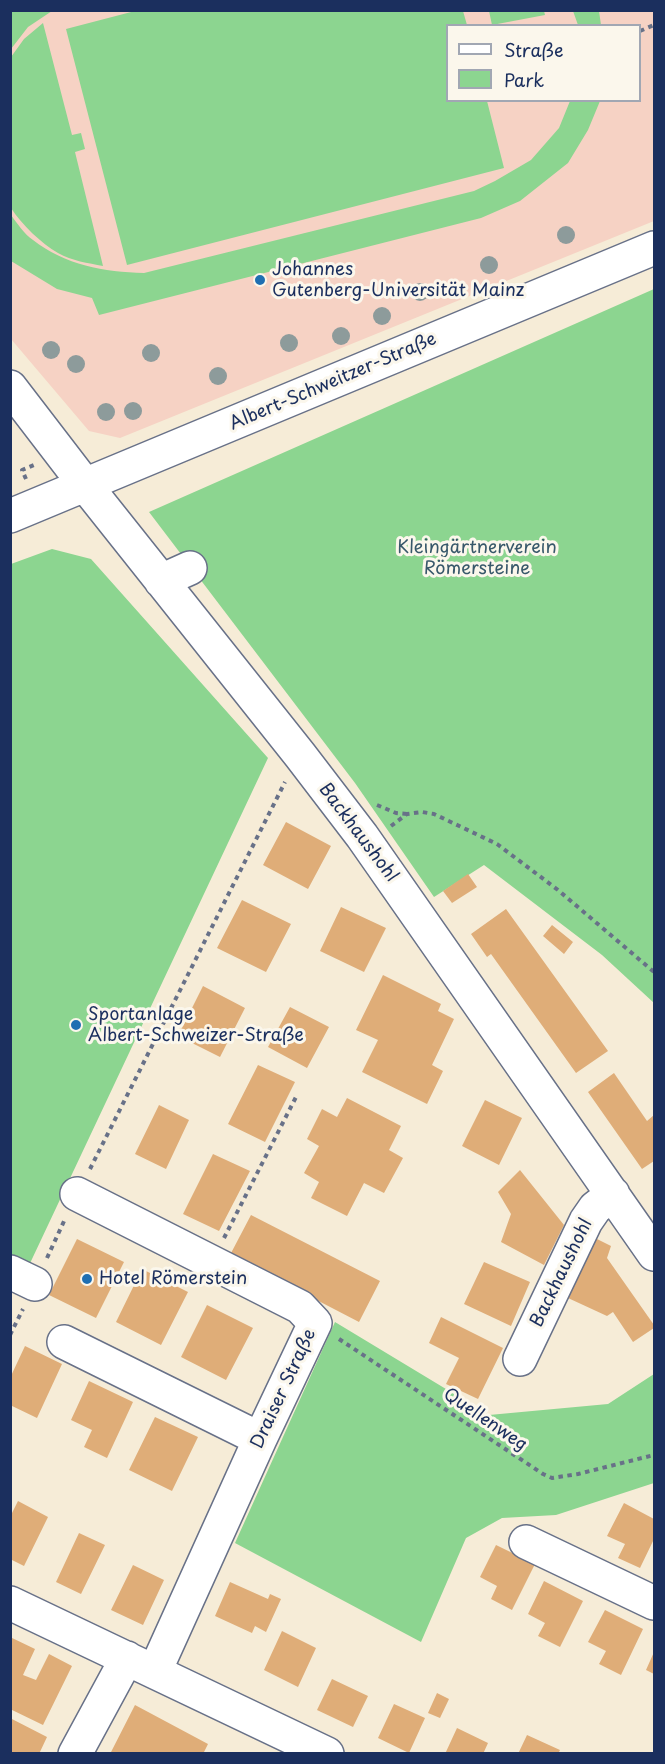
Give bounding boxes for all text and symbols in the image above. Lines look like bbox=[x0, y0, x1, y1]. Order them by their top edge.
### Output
legend bbox=[446, 24, 641, 102]
text: Straße bbox=[504, 36, 564, 63]
text: Park bbox=[504, 66, 544, 93]
place label: Johannes Gutenberg-Universität Mainz bbox=[272, 259, 524, 302]
marker: Johannes Gutenberg-Universität Mainz bbox=[253, 273, 267, 287]
street label: Albert-Schweitzer-Straße bbox=[226, 329, 440, 435]
park label: Kleingärtnerverein Römersteine bbox=[397, 537, 557, 580]
street label: Backhaushohl bbox=[314, 779, 402, 887]
place label: Sportanlage Albert-Schweizer-Straße bbox=[88, 1004, 304, 1046]
marker: Sportanlage Albert-Schweizer-Straße bbox=[69, 1018, 83, 1032]
street label: Backhaushohl bbox=[526, 1215, 598, 1331]
place label: Hotel Römerstein bbox=[99, 1268, 247, 1290]
marker: Hotel Römerstein bbox=[80, 1272, 94, 1286]
street label: Draiser Straße bbox=[247, 1326, 321, 1452]
street label: Quellenweg bbox=[439, 1384, 531, 1456]

